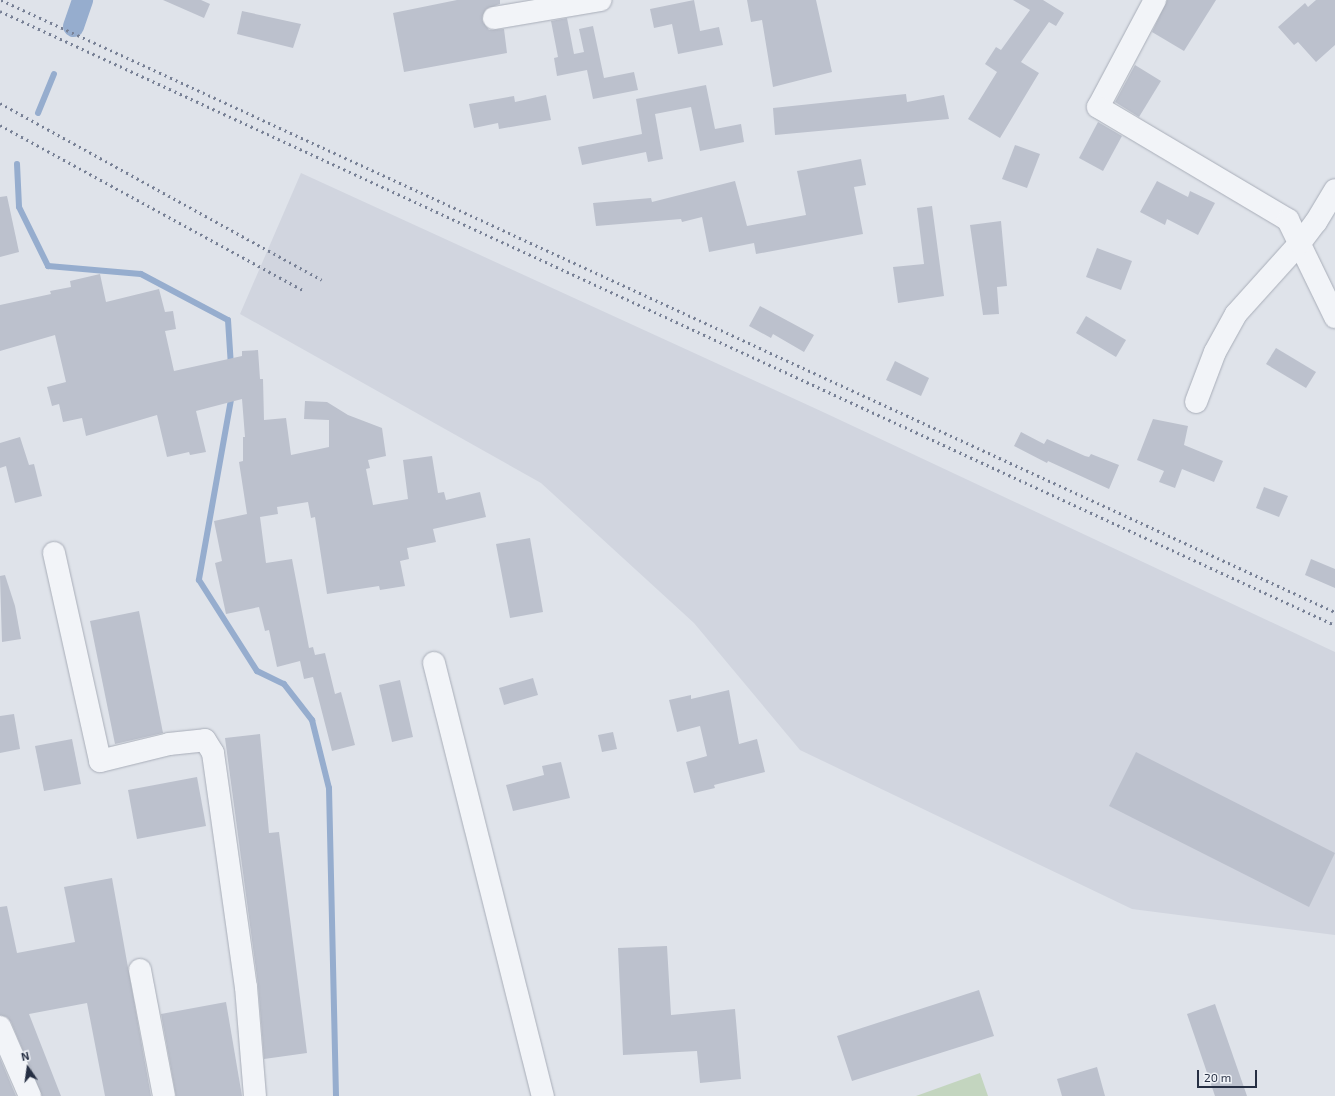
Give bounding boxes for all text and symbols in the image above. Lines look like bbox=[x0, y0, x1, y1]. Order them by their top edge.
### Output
north arrow bbox=[8, 1048, 48, 1088]
text: N bbox=[20, 1049, 31, 1063]
scale bar bbox=[1199, 1062, 1259, 1088]
text: 20 m bbox=[1204, 1070, 1231, 1084]

